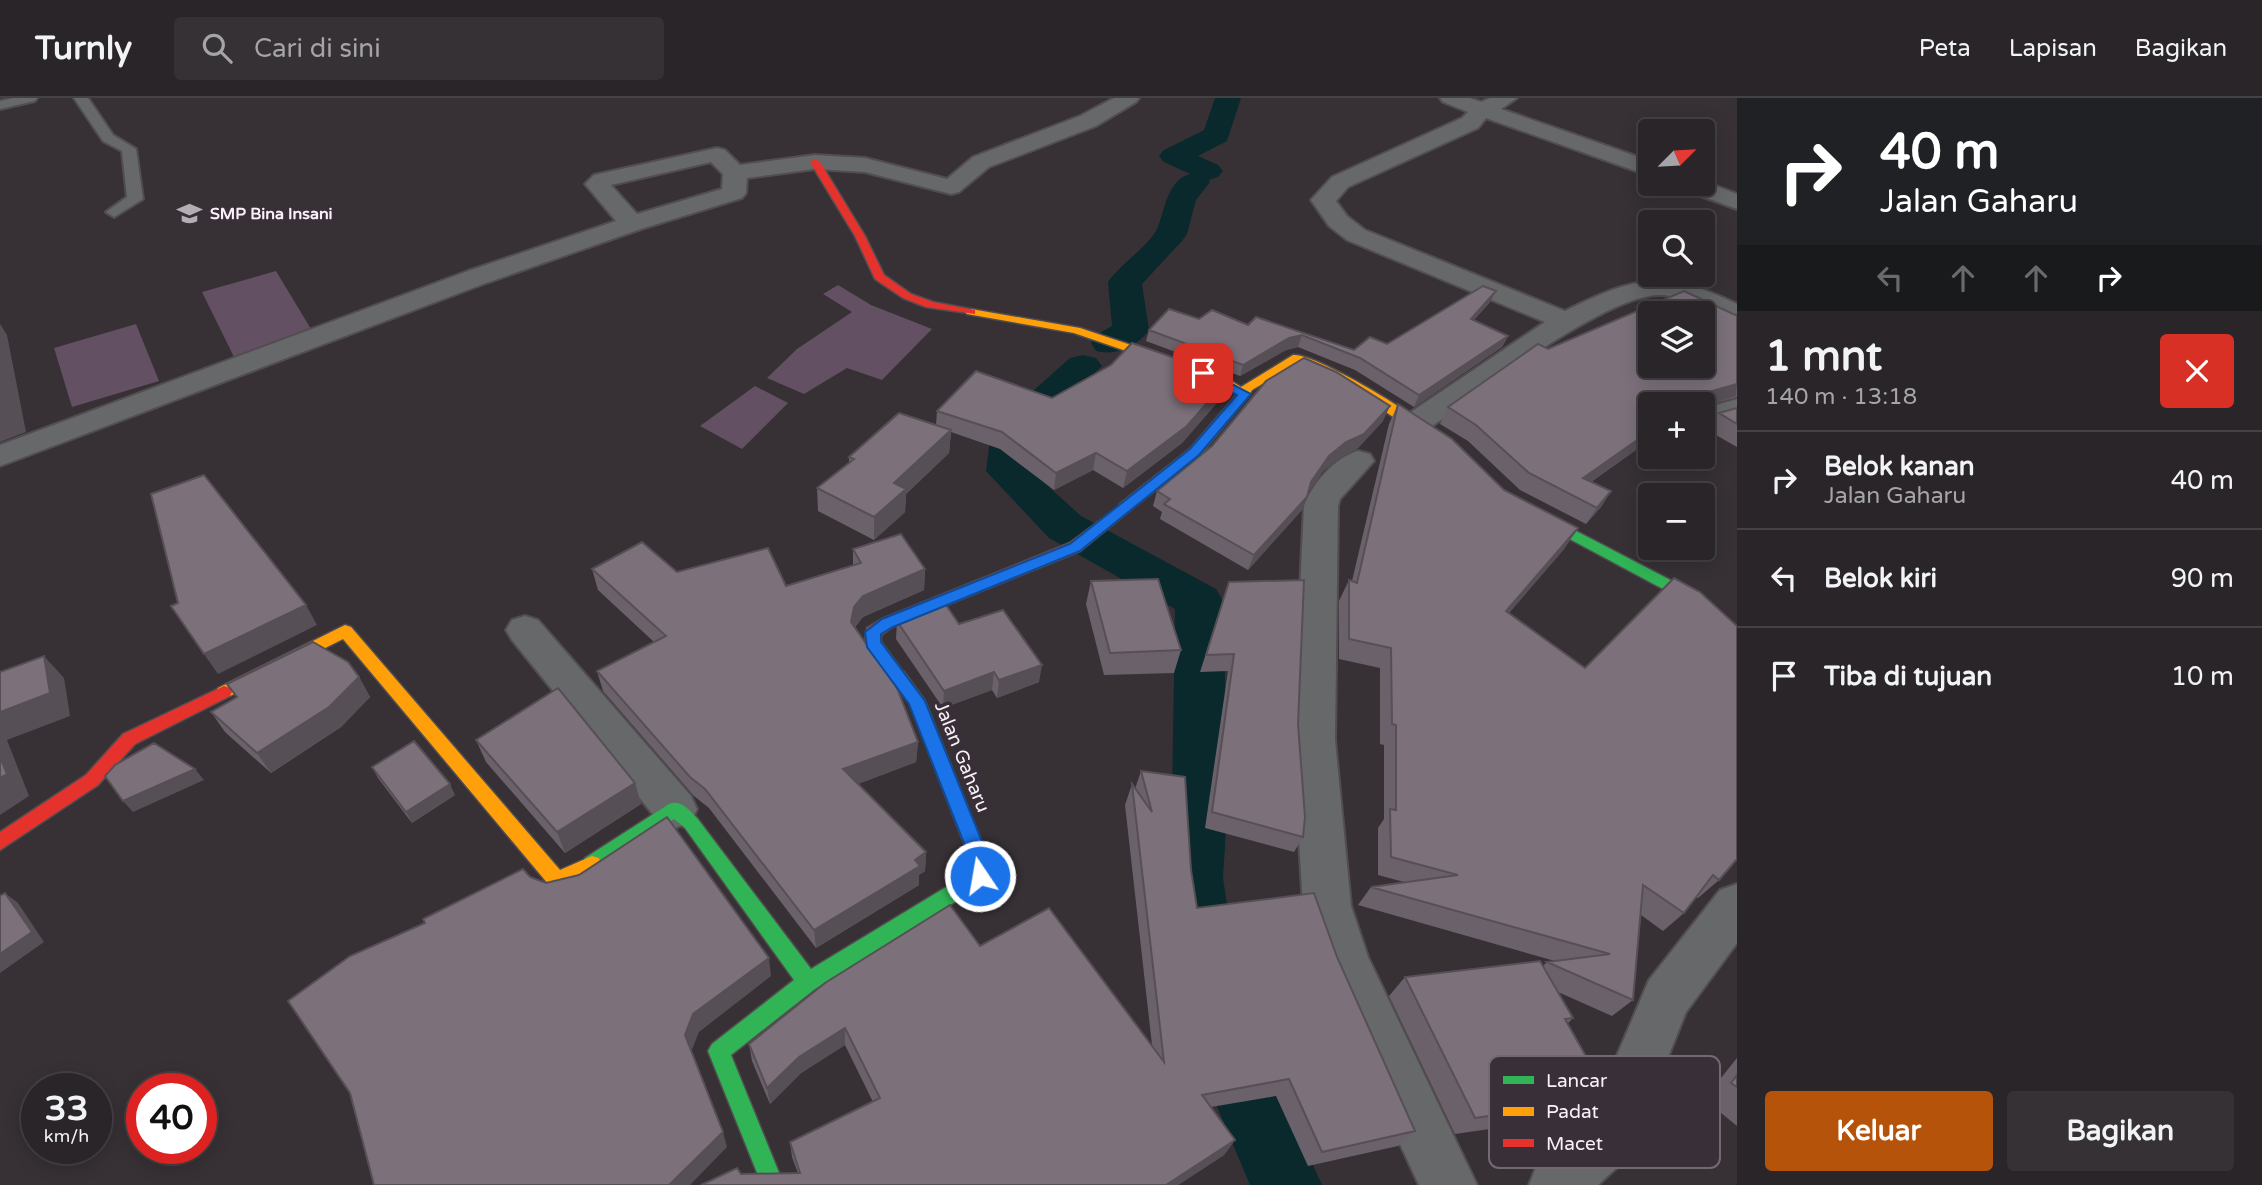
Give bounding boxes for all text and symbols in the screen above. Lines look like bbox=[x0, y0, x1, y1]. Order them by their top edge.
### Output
search box bbox=[174, 17, 664, 80]
text: Turnly bbox=[35, 29, 132, 68]
icon: search bbox=[198, 29, 236, 67]
text: Cari di sini bbox=[254, 33, 381, 64]
text: Peta bbox=[1919, 34, 1971, 63]
text: Lapisan bbox=[2009, 34, 2097, 63]
text: Bagikan bbox=[2135, 34, 2227, 63]
north arrow bbox=[1638, 119, 1715, 196]
map controls bbox=[1638, 119, 1715, 560]
text: 40 m bbox=[1880, 123, 1999, 182]
icon: right bbox=[1765, 126, 1856, 217]
text: Jalan Gaharu bbox=[1880, 183, 2078, 221]
school or university icon: SMP Bina Insani bbox=[176, 200, 204, 228]
place label: SMP Bina Insani bbox=[210, 204, 333, 224]
button: search bbox=[1638, 210, 1715, 287]
icon: left bbox=[1871, 259, 1909, 297]
icon: ahead bbox=[1944, 259, 1982, 297]
icon: ahead bbox=[2017, 259, 2055, 297]
icon: right bbox=[2090, 259, 2128, 297]
button: layers bbox=[1638, 301, 1715, 378]
text: 1 mnt bbox=[1765, 331, 1882, 382]
button: close bbox=[2160, 334, 2234, 408]
pin bbox=[1173, 343, 1233, 403]
icon: arrive bbox=[1184, 354, 1222, 392]
text: 140 m · 13:18 bbox=[1765, 383, 1917, 411]
button: + bbox=[1638, 392, 1715, 469]
text: Belok kanan bbox=[1824, 451, 1975, 482]
icon: right bbox=[1765, 461, 1803, 499]
text: 40 m bbox=[2171, 465, 2234, 496]
text: Jalan Gaharu bbox=[1824, 482, 1966, 510]
button: − bbox=[1638, 483, 1715, 560]
icon: left bbox=[1765, 559, 1803, 597]
text: Belok kiri bbox=[1824, 563, 1937, 594]
text: 90 m bbox=[2171, 563, 2234, 594]
icon: arrive bbox=[1765, 657, 1803, 695]
text: Tiba di tujuan bbox=[1824, 661, 1992, 692]
text: 10 m bbox=[2171, 661, 2234, 692]
street label: Jalan Gaharu bbox=[930, 698, 994, 816]
position arrow bbox=[943, 839, 1017, 913]
legend bbox=[1489, 1056, 1720, 1168]
text: Lancar bbox=[1546, 1070, 1608, 1092]
speed limit sign: 40 bbox=[126, 1073, 217, 1164]
text: 33 bbox=[45, 1088, 88, 1130]
button: Keluar bbox=[1765, 1091, 1993, 1171]
button: Bagikan bbox=[2007, 1091, 2234, 1171]
text: Padat bbox=[1546, 1101, 1599, 1123]
text: km/h bbox=[44, 1125, 89, 1147]
text: Macet bbox=[1546, 1133, 1603, 1155]

